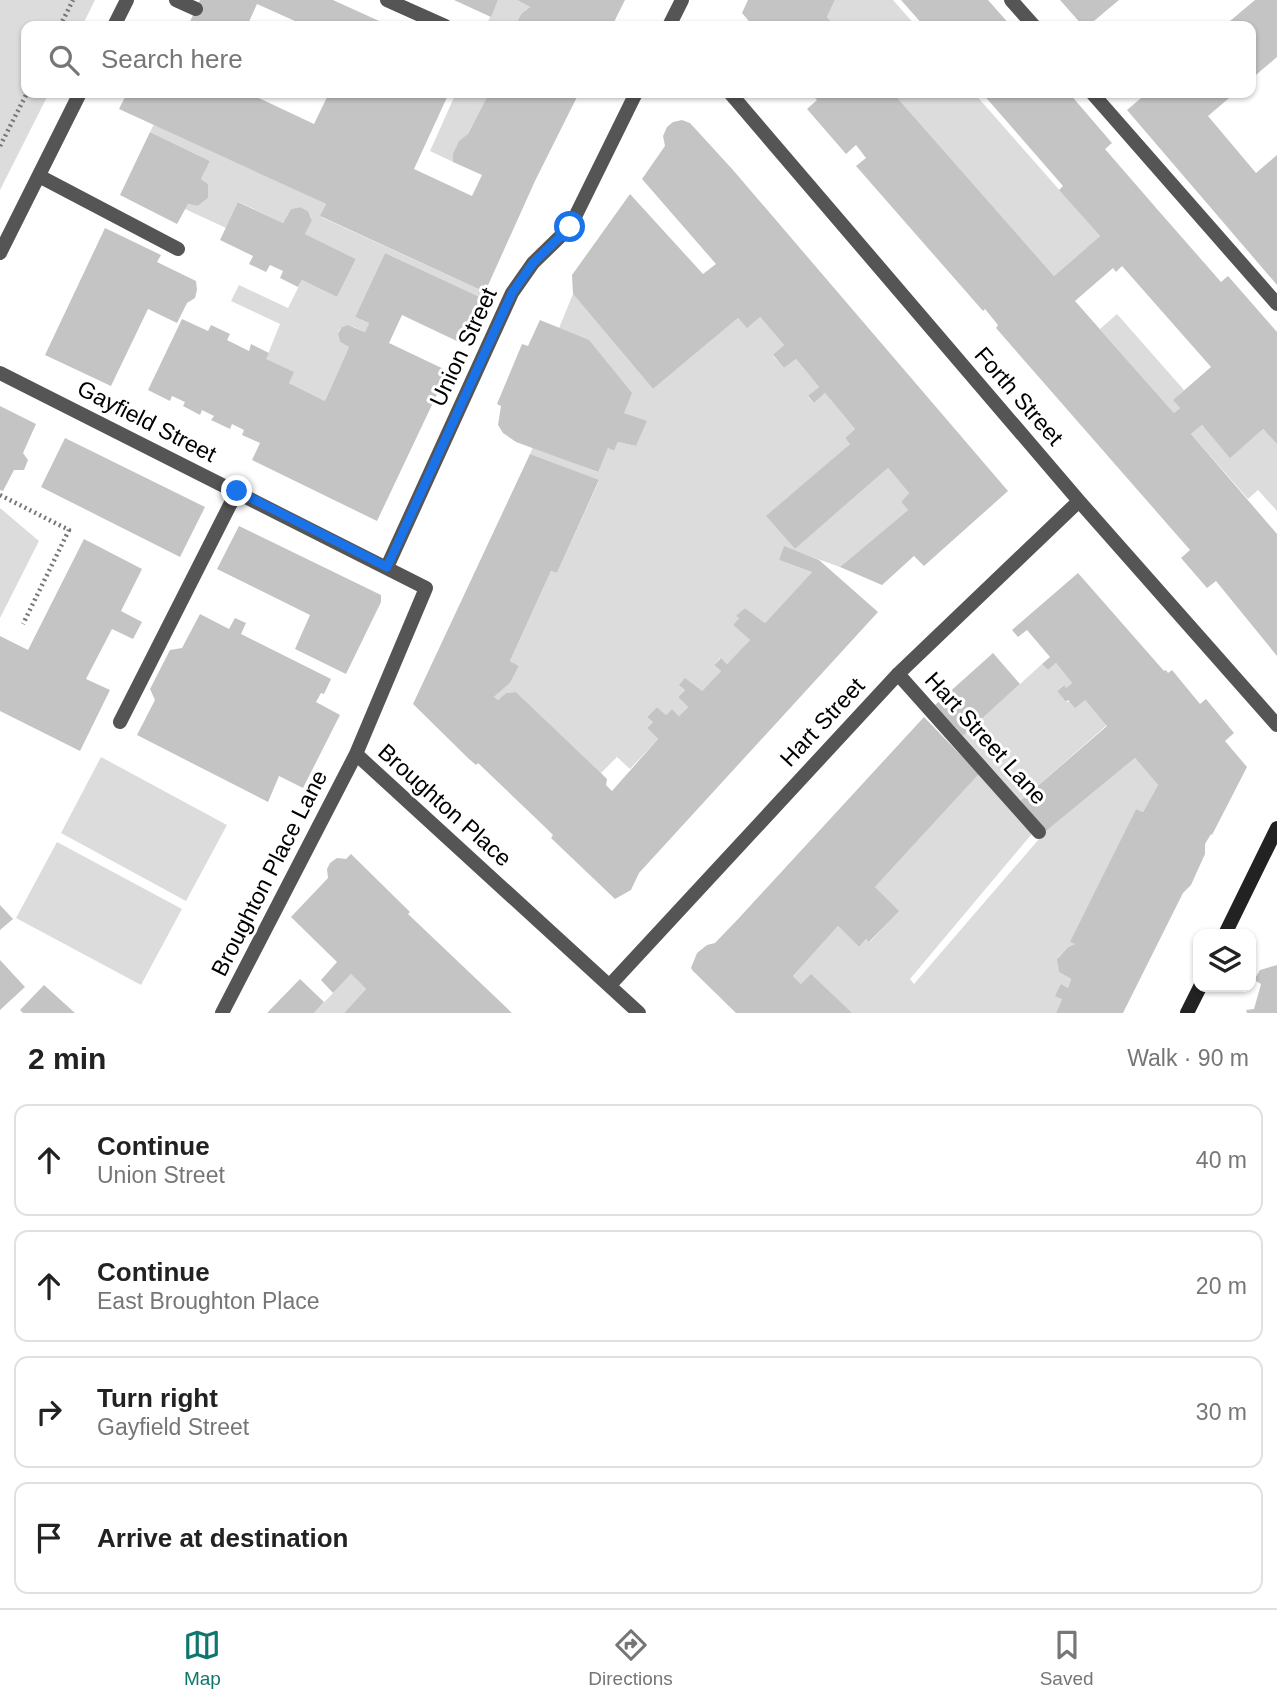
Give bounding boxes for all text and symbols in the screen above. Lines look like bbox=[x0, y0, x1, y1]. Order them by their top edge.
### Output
search box bbox=[21, 21, 1256, 98]
icon: search bbox=[45, 41, 83, 79]
text: Search here bbox=[101, 44, 243, 74]
route start bbox=[554, 211, 585, 242]
street label: Union Street bbox=[424, 283, 502, 410]
street label: Forth Street bbox=[969, 342, 1069, 451]
street label: Gayfield Street bbox=[73, 375, 221, 467]
route end bbox=[221, 475, 252, 506]
street label: Hart Street Lane bbox=[920, 667, 1052, 809]
street label: Hart Street bbox=[775, 672, 870, 772]
street label: Broughton Place bbox=[373, 738, 517, 872]
street label: Broughton Place Lane bbox=[206, 766, 332, 980]
map controls bbox=[1193, 929, 1256, 992]
button: layers bbox=[1193, 929, 1256, 992]
text: 2 min bbox=[28, 1042, 106, 1075]
text: Walk · 90 m bbox=[1127, 1045, 1249, 1071]
text: Continue bbox=[97, 1131, 210, 1161]
icon: ahead bbox=[30, 1141, 68, 1179]
text: 40 m bbox=[1196, 1147, 1247, 1173]
text: Union Street bbox=[97, 1162, 225, 1188]
text: Continue bbox=[97, 1257, 210, 1287]
icon: ahead bbox=[30, 1267, 68, 1305]
text: 20 m bbox=[1196, 1273, 1247, 1299]
text: East Broughton Place bbox=[97, 1288, 319, 1314]
text: Turn right bbox=[97, 1383, 218, 1413]
icon: right bbox=[30, 1393, 68, 1431]
text: 30 m bbox=[1196, 1399, 1247, 1425]
text: Gayfield Street bbox=[97, 1414, 249, 1440]
icon: arrive bbox=[30, 1519, 68, 1557]
text: Arrive at destination bbox=[97, 1523, 348, 1553]
tab: Map bbox=[183, 1626, 221, 1690]
tab: Directions bbox=[588, 1626, 673, 1690]
tab: Saved bbox=[1040, 1626, 1094, 1690]

